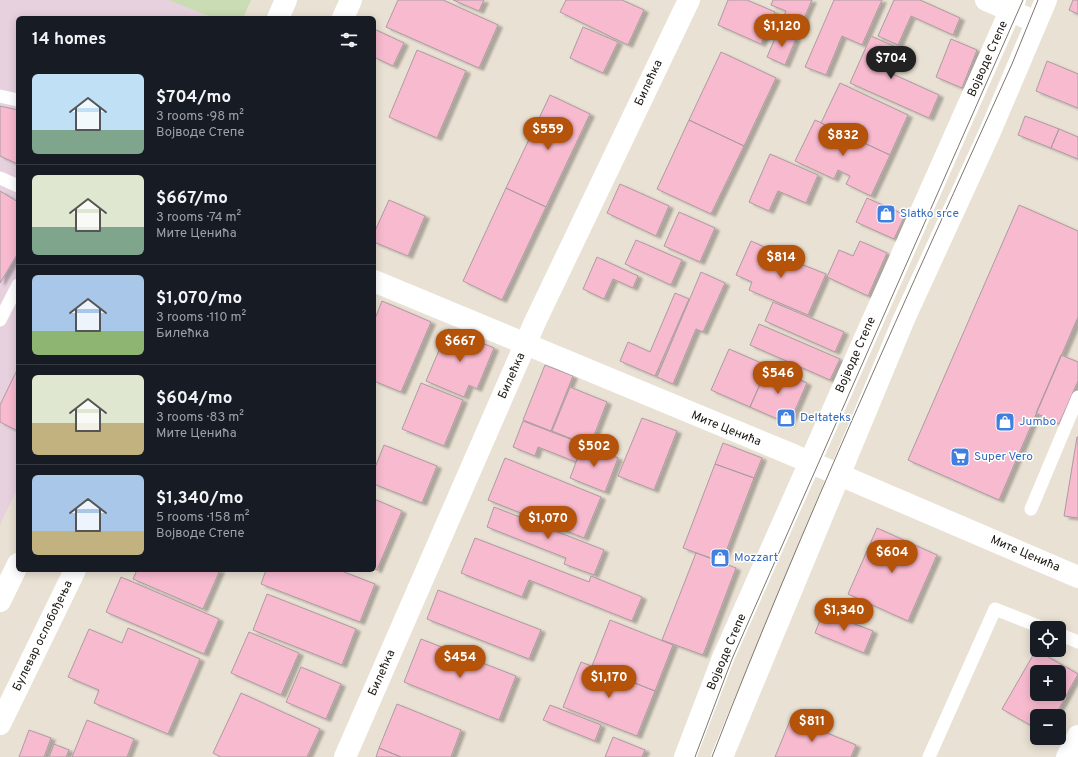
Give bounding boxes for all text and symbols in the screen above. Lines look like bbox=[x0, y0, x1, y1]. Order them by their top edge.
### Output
pin: $1,120 bbox=[749, 14, 815, 48]
street label: Војводе Степе bbox=[964, 18, 1012, 100]
text: $1,120 bbox=[763, 19, 801, 35]
text: 14 homes bbox=[32, 29, 106, 51]
icon: filters bbox=[338, 29, 360, 51]
pin: $704 bbox=[867, 46, 915, 80]
text: $704 bbox=[875, 51, 907, 67]
street label: Билећка bbox=[631, 57, 667, 109]
text: $704/mo bbox=[156, 87, 231, 109]
icon: home bbox=[64, 90, 112, 138]
text: 3 rooms · 98 m² bbox=[156, 109, 244, 125]
pin: $559 bbox=[524, 117, 572, 151]
text: $559 bbox=[532, 122, 564, 138]
pin: $832 bbox=[819, 123, 867, 157]
text: Војводе Степе bbox=[156, 125, 244, 141]
text: $832 bbox=[827, 128, 859, 144]
text: $667/mo bbox=[156, 188, 228, 210]
icon: home bbox=[64, 191, 112, 239]
shop icon: Slatko srce bbox=[875, 203, 897, 225]
place label: Slatko srce bbox=[900, 206, 959, 222]
text: 3 rooms · 74 m² bbox=[156, 210, 241, 226]
text: Мите Ценића bbox=[156, 226, 237, 242]
pin: $814 bbox=[757, 245, 805, 279]
text: $814 bbox=[766, 250, 796, 266]
text: $1,070/mo bbox=[156, 288, 242, 310]
icon: home bbox=[64, 291, 112, 339]
text: 3 rooms · 110 m² bbox=[156, 310, 246, 326]
street label: Војводе Степе bbox=[832, 314, 880, 396]
text: Билећка bbox=[156, 326, 209, 342]
pin: $667 bbox=[436, 329, 484, 363]
text: $667 bbox=[445, 334, 475, 350]
street label: Билећка bbox=[495, 350, 529, 402]
pin: $546 bbox=[754, 361, 802, 395]
text: $546 bbox=[762, 366, 794, 382]
text: $604/mo bbox=[156, 388, 232, 410]
icon: home bbox=[64, 391, 112, 439]
shop icon: Deltateks bbox=[775, 407, 797, 429]
street label: Мите Ценића bbox=[689, 408, 763, 450]
text: 3 rooms · 83 m² bbox=[156, 410, 244, 426]
place label: Deltateks bbox=[800, 410, 851, 426]
shop icon: Jumbo bbox=[994, 411, 1016, 433]
place label: Jumbo bbox=[1019, 414, 1056, 430]
text: Мите Ценића bbox=[156, 426, 237, 442]
pin: $502 bbox=[570, 434, 618, 468]
text: $502 bbox=[578, 439, 610, 455]
supermarket icon: Super Vero bbox=[949, 446, 971, 468]
place label: Super Vero bbox=[974, 449, 1033, 465]
text: $1,340/mo bbox=[156, 488, 243, 510]
icon: home bbox=[64, 491, 112, 539]
pin: $1,070 bbox=[515, 506, 581, 540]
text: 5 rooms · 158 m² bbox=[156, 510, 249, 526]
text: $1,070 bbox=[528, 511, 568, 527]
text: Војводе Степе bbox=[156, 526, 244, 542]
street label: Мите Ценића bbox=[988, 532, 1062, 576]
pin: $604 bbox=[868, 540, 916, 574]
text: $604 bbox=[876, 545, 908, 561]
shop icon: Mozzart bbox=[709, 547, 731, 569]
place label: Mozzart bbox=[734, 550, 778, 566]
street label: Булевар ослобођења bbox=[9, 578, 77, 694]
pin: $1,340 bbox=[811, 598, 877, 632]
text: $1,340 bbox=[823, 603, 865, 619]
street label: Војводе Степе bbox=[704, 611, 750, 693]
map controls bbox=[1030, 621, 1066, 745]
button: locate bbox=[1030, 621, 1066, 657]
pin: $454 bbox=[436, 645, 484, 679]
street label: Билећка bbox=[365, 647, 399, 699]
text: $454 bbox=[444, 650, 476, 666]
pin: $1,170 bbox=[576, 665, 642, 699]
button: + bbox=[1030, 665, 1066, 701]
text: $1,170 bbox=[590, 670, 628, 686]
pin: $811 bbox=[788, 709, 836, 743]
button: − bbox=[1030, 709, 1066, 745]
text: $811 bbox=[799, 714, 825, 730]

